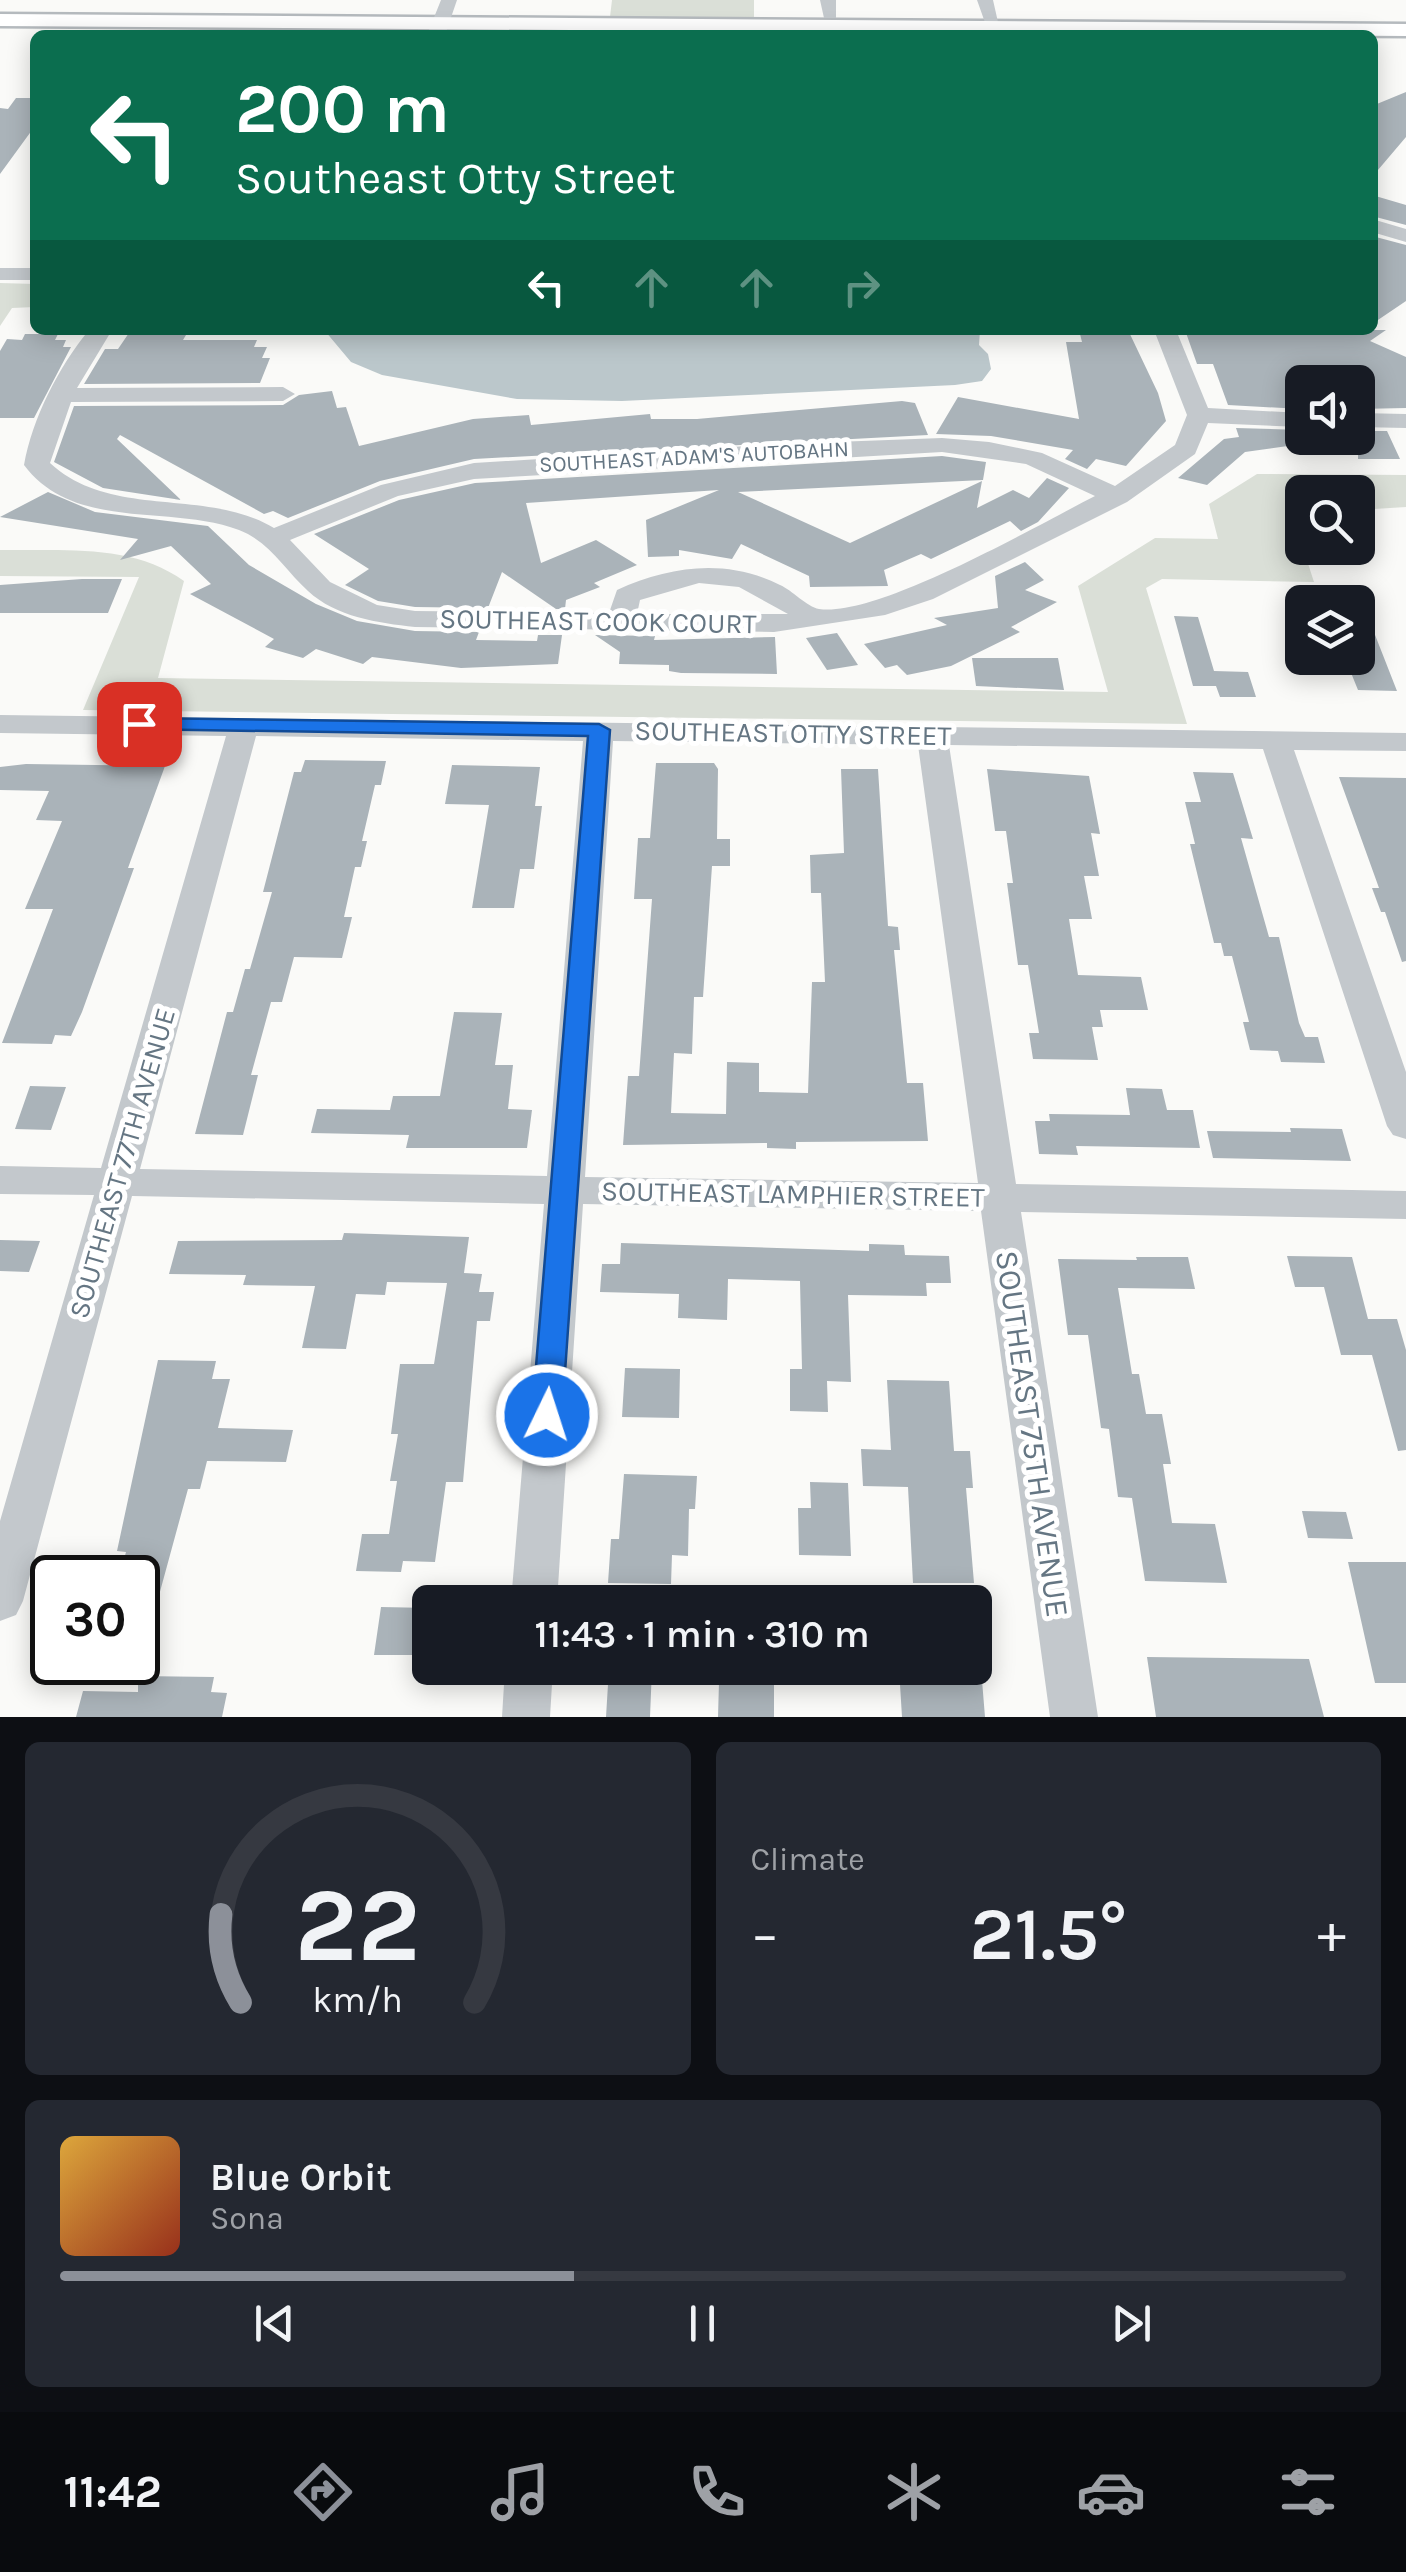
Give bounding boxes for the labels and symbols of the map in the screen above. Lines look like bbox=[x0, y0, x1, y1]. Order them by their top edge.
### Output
street label: SOUTHEAST ADAM'S AUTOBAHN bbox=[538, 436, 850, 478]
street label: SOUTHEAST COOK COURT bbox=[439, 602, 757, 640]
pin bbox=[97, 682, 182, 767]
street label: SOUTHEAST OTTY STREET bbox=[634, 714, 952, 752]
street label: SOUTHEAST 77TH AVENUE bbox=[62, 1004, 182, 1322]
street label: SOUTHEAST LAMPHIER STREET bbox=[601, 1174, 985, 1214]
street label: SOUTHEAST 75TH AVENUE bbox=[988, 1248, 1076, 1620]
position arrow bbox=[495, 1363, 599, 1467]
speed limit sign: 30 bbox=[30, 1555, 160, 1685]

